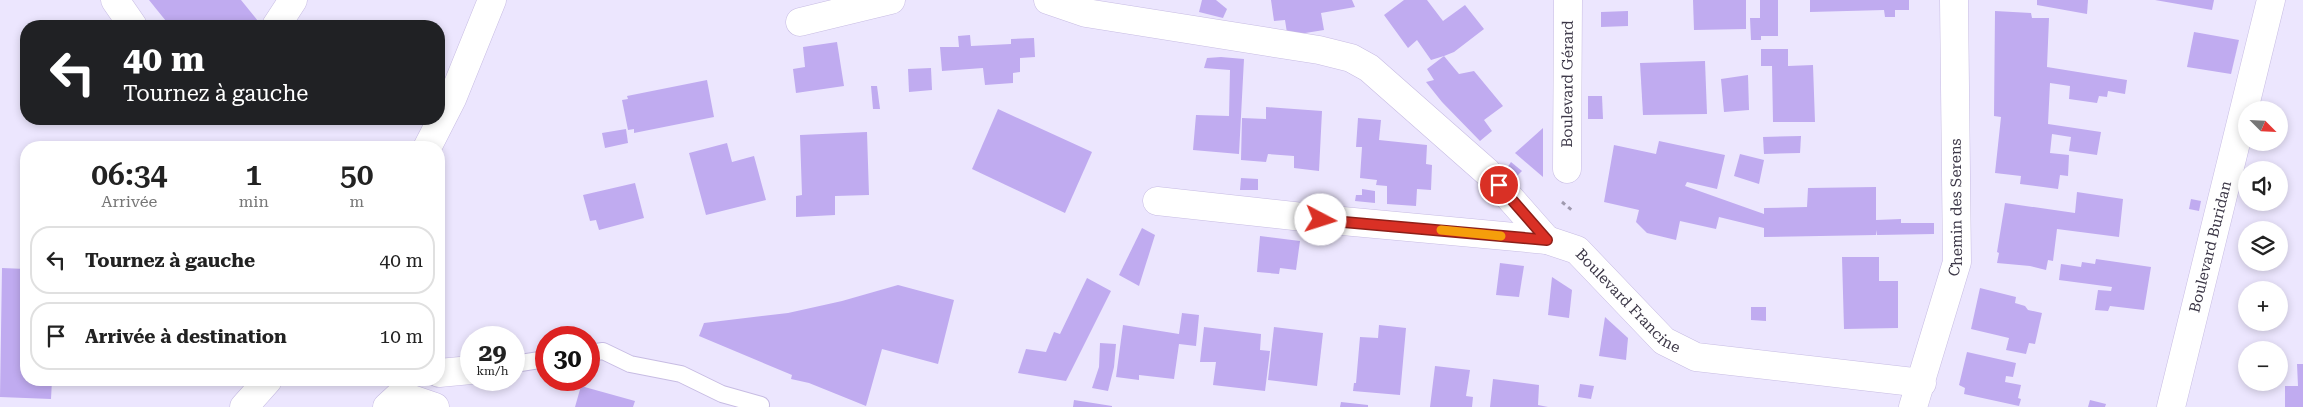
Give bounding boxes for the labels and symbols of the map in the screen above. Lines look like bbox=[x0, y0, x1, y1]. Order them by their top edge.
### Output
street label: Boulevard Gérard bbox=[1558, 20, 1577, 148]
north arrow bbox=[2238, 101, 2288, 151]
street label: Chemin des Serens bbox=[1944, 138, 1966, 279]
pin bbox=[1478, 164, 1520, 206]
street label: Boulevard Buridan bbox=[2186, 179, 2235, 315]
position arrow bbox=[1294, 193, 1346, 245]
street label: Boulevard Francine bbox=[1572, 245, 1683, 357]
speed limit sign: 30 bbox=[535, 326, 600, 391]

